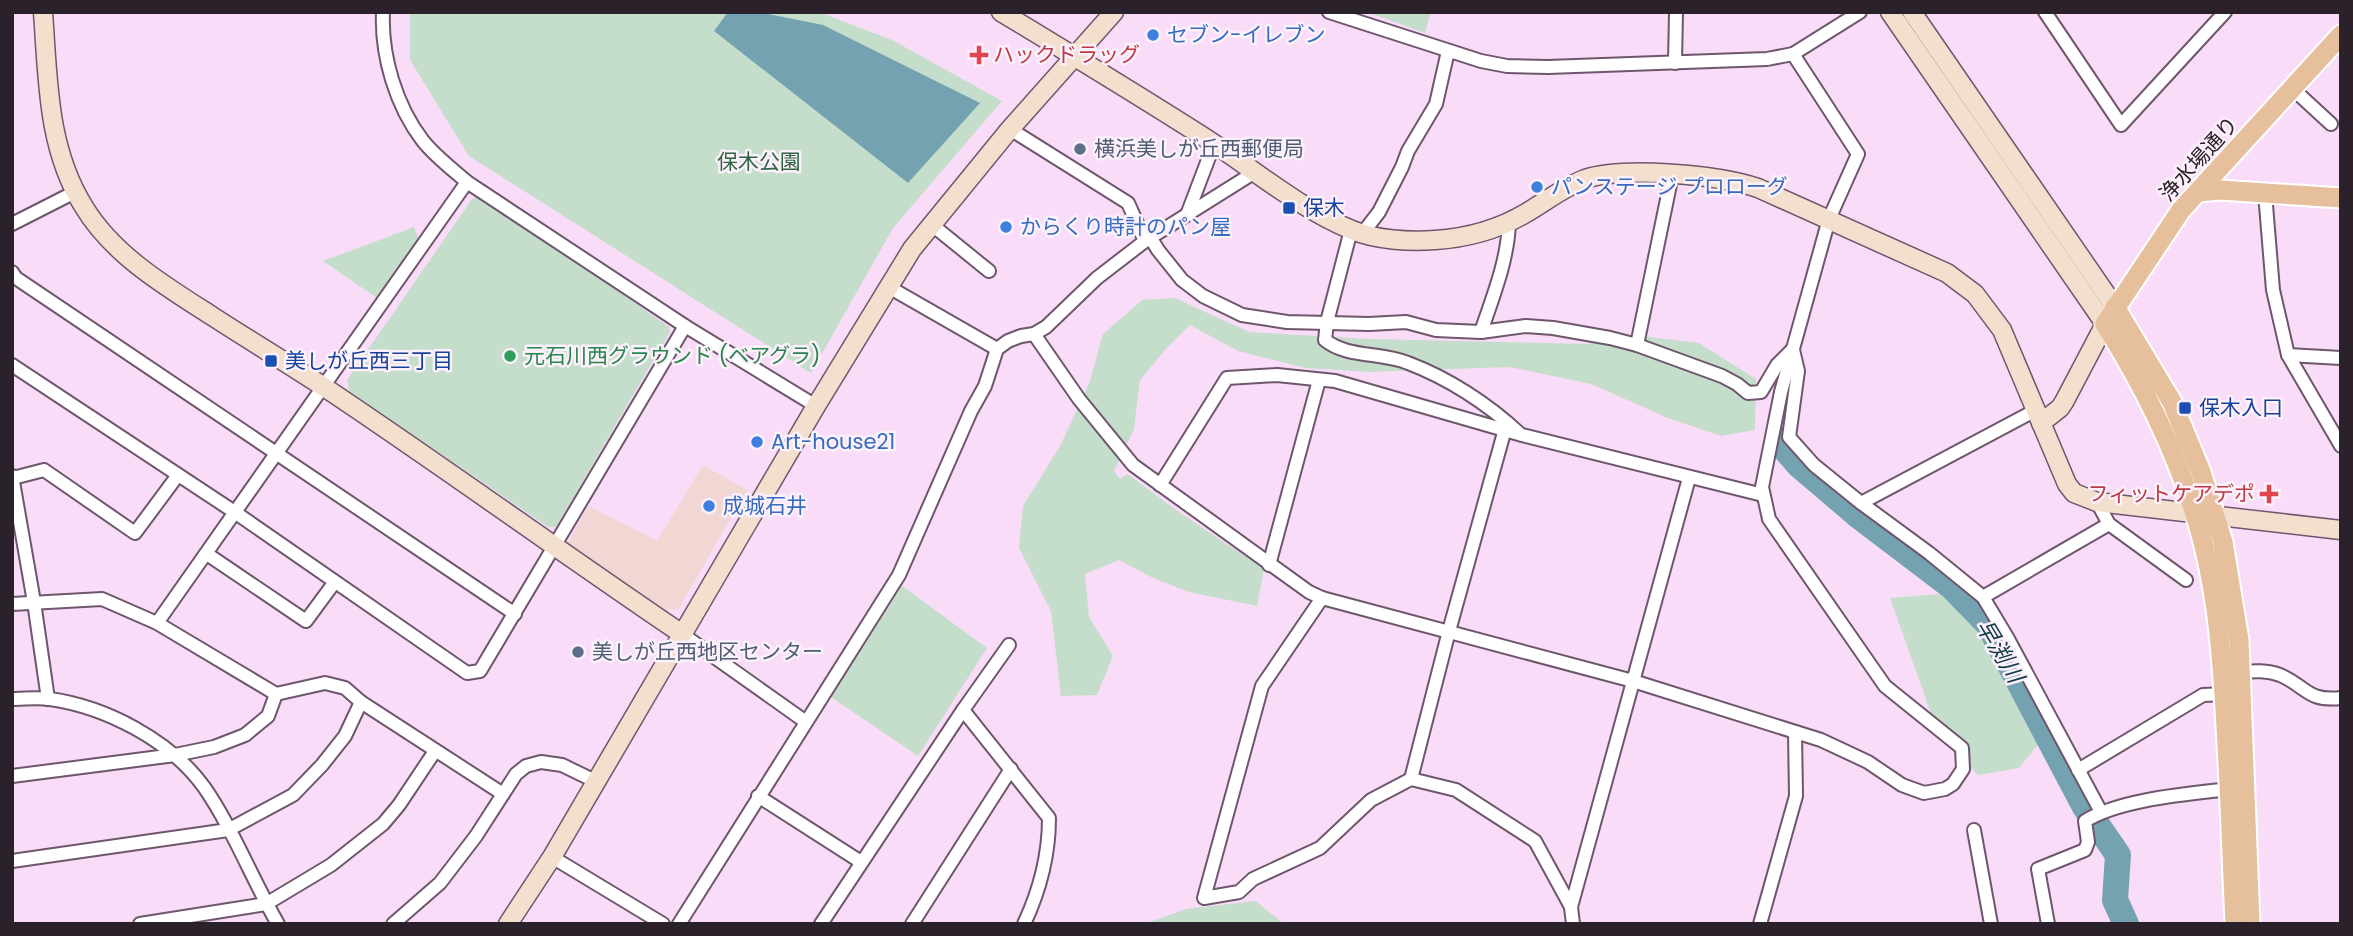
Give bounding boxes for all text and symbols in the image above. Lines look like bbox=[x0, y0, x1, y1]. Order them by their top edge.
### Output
place label: セブン-イレブン bbox=[1167, 20, 1326, 49]
marker: セブン-イレブン bbox=[1145, 27, 1161, 43]
place label: ハックドラッグ bbox=[993, 40, 1140, 69]
marker: ハックドラッグ bbox=[971, 47, 987, 63]
street label: 浄水場通り bbox=[2153, 110, 2245, 207]
place label: 横浜美しが丘西郵便局 bbox=[1094, 134, 1304, 163]
marker: 横浜美しが丘西郵便局 bbox=[1072, 141, 1088, 157]
park label: 保木公園 bbox=[717, 147, 801, 176]
place label: パンステージ プロローグ bbox=[1551, 172, 1788, 201]
marker: パンステージ プロローグ bbox=[1529, 179, 1545, 195]
place label: 保木 bbox=[1303, 193, 1345, 222]
marker: 保木 bbox=[1281, 200, 1297, 216]
place label: からくり時計のパン屋 bbox=[1020, 212, 1231, 241]
marker: からくり時計のパン屋 bbox=[998, 219, 1014, 235]
place label: 元石川西グラウンド (ベアグラ) bbox=[524, 341, 821, 370]
place label: 美しが丘西三丁目 bbox=[285, 346, 453, 375]
marker: 元石川西グラウンド (ベアグラ) bbox=[502, 348, 518, 364]
marker: 美しが丘西三丁目 bbox=[263, 353, 279, 369]
place label: 保木入口 bbox=[2199, 393, 2283, 422]
marker: 保木入口 bbox=[2177, 400, 2193, 416]
place label: Art-house21 bbox=[771, 427, 895, 456]
marker: Art-house21 bbox=[749, 434, 765, 450]
place label: フィットケアデポ bbox=[2087, 479, 2255, 508]
marker: フィットケアデポ bbox=[2261, 486, 2277, 502]
place label: 成城石井 bbox=[723, 491, 807, 520]
marker: 成城石井 bbox=[701, 498, 717, 514]
water label: 早渕川 bbox=[1969, 613, 2033, 691]
place label: 美しが丘西地区センター bbox=[592, 637, 823, 666]
marker: 美しが丘西地区センター bbox=[570, 644, 586, 660]

